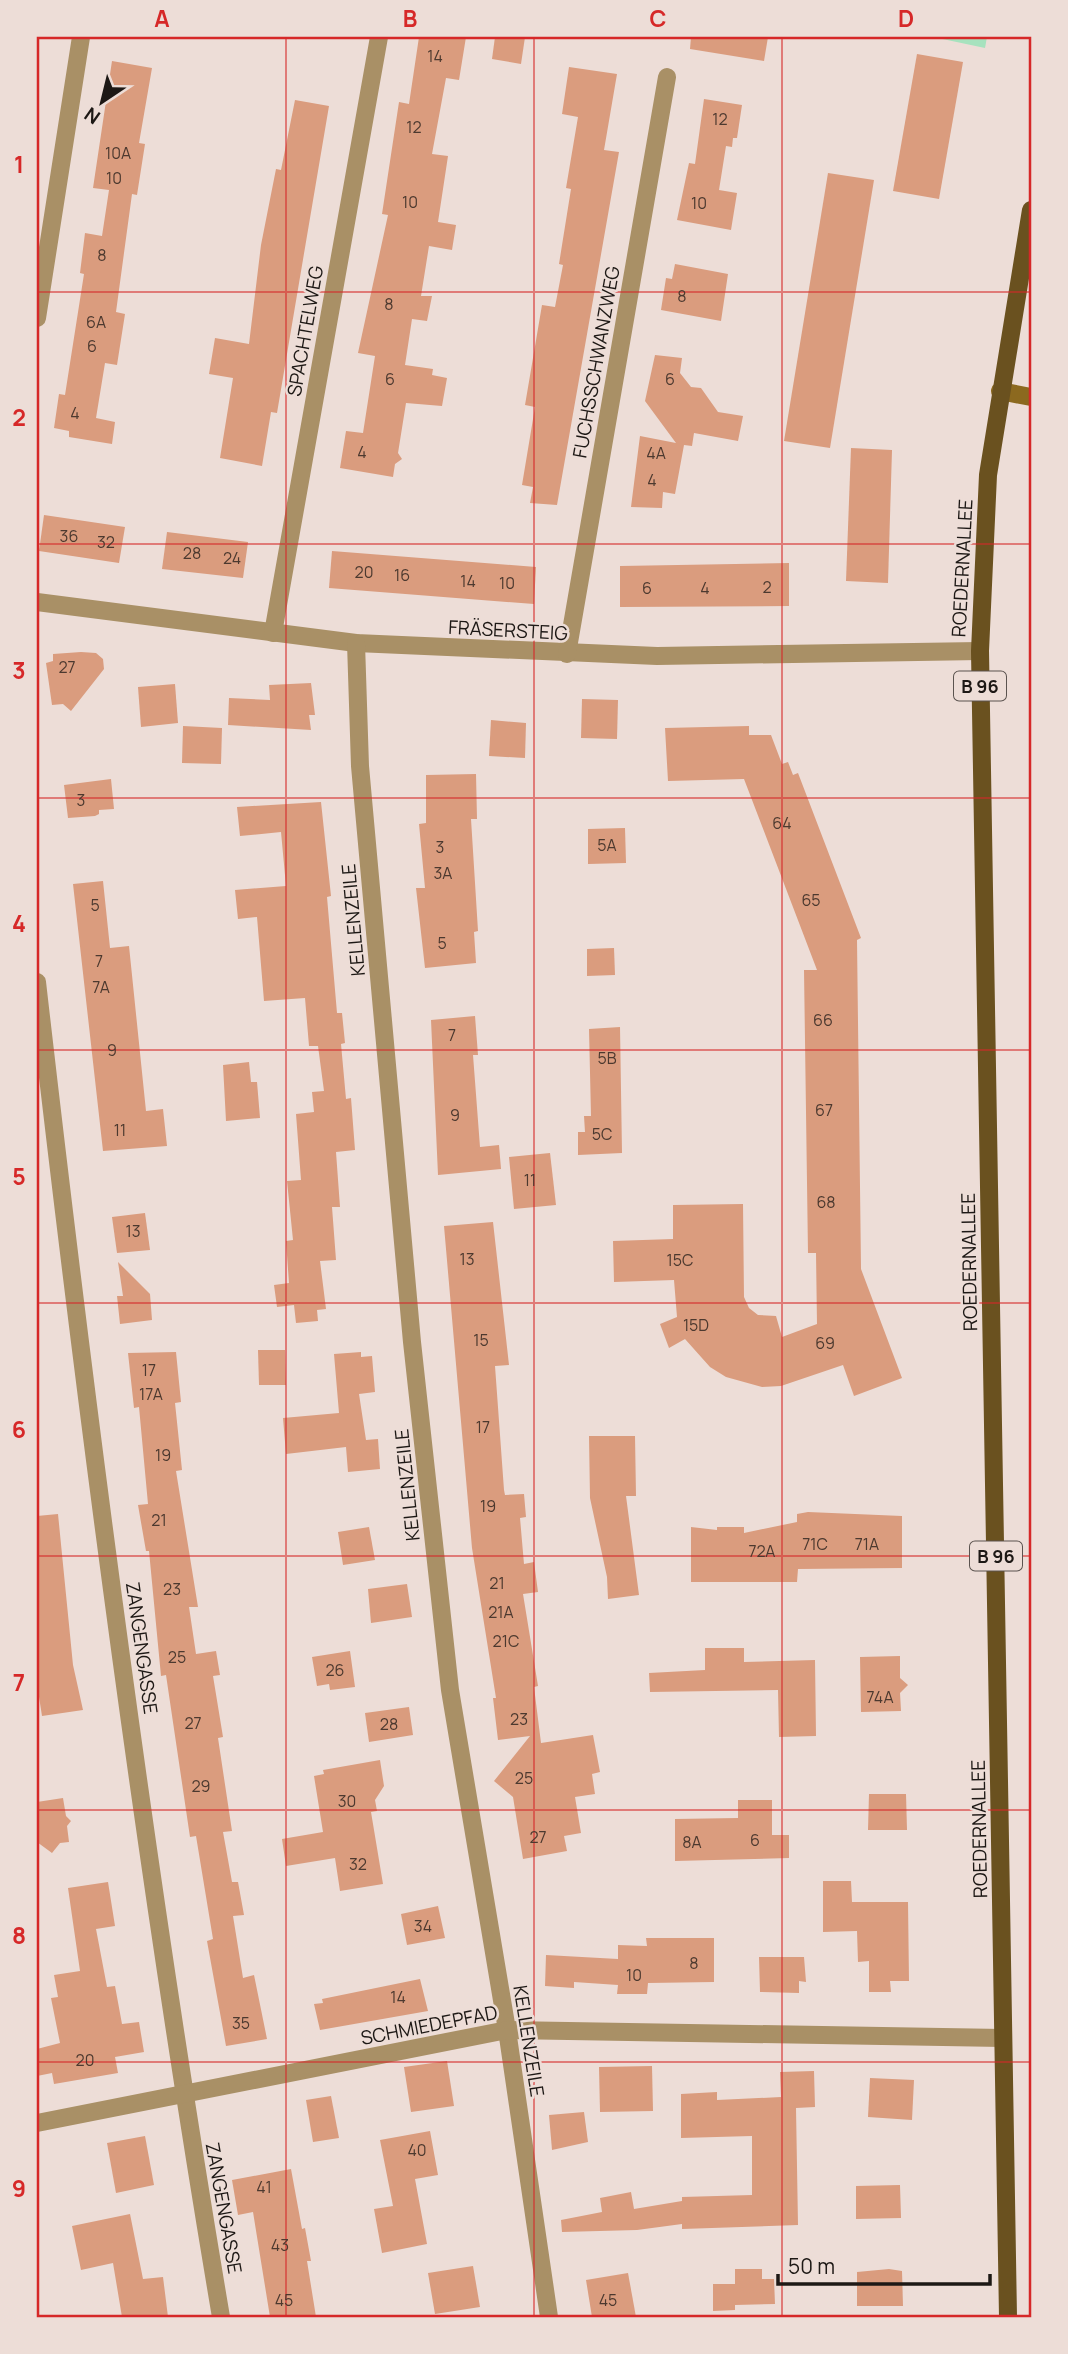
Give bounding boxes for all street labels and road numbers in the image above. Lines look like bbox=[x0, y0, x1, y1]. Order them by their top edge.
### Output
street label: SPACHTELWEG bbox=[281, 264, 329, 398]
street label: FUCHSSCHWANZWEG bbox=[566, 264, 626, 460]
street label: ROEDERNALLEE bbox=[945, 498, 979, 638]
street label: FRÄSERSTEIG bbox=[448, 614, 568, 646]
road number: B 96 bbox=[954, 672, 1006, 700]
street label: KELLENZEILE bbox=[335, 863, 371, 977]
street label: ROEDERNALLEE bbox=[955, 1193, 983, 1331]
street label: KELLENZEILE bbox=[388, 1428, 426, 1542]
road number: B 96 bbox=[970, 1541, 1022, 1570]
street label: ZANGENGASSE bbox=[120, 1580, 164, 1716]
street label: ROEDERNALLEE bbox=[965, 1760, 993, 1898]
street label: KELLENZEILE bbox=[507, 1983, 551, 2099]
street label: SCHMIEDEPFAD bbox=[358, 1999, 500, 2051]
street label: ZANGENGASSE bbox=[200, 2140, 248, 2276]

